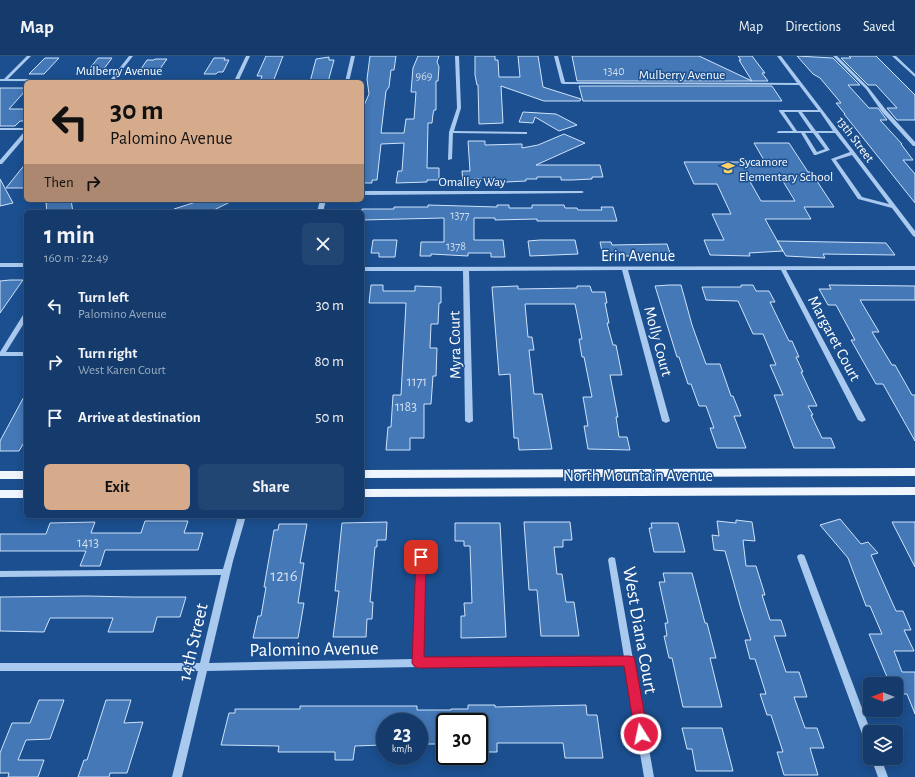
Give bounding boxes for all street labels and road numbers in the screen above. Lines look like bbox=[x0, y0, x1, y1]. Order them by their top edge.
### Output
street label: Mulberry Avenue bbox=[76, 65, 162, 78]
street label: Mulberry Avenue bbox=[639, 69, 725, 82]
street label: 13th Street bbox=[834, 115, 876, 165]
street label: Omalley Way bbox=[438, 176, 506, 189]
street label: Erin Avenue bbox=[601, 248, 675, 264]
street label: Margaret Court bbox=[805, 293, 863, 384]
street label: Molly Court bbox=[640, 305, 675, 378]
street label: Myra Court bbox=[446, 311, 465, 379]
street label: North Mountain Avenue bbox=[563, 468, 713, 484]
street label: West Diana Court bbox=[619, 565, 660, 695]
street label: 14th Street bbox=[175, 601, 212, 683]
street label: Palomino Avenue bbox=[249, 639, 379, 660]

